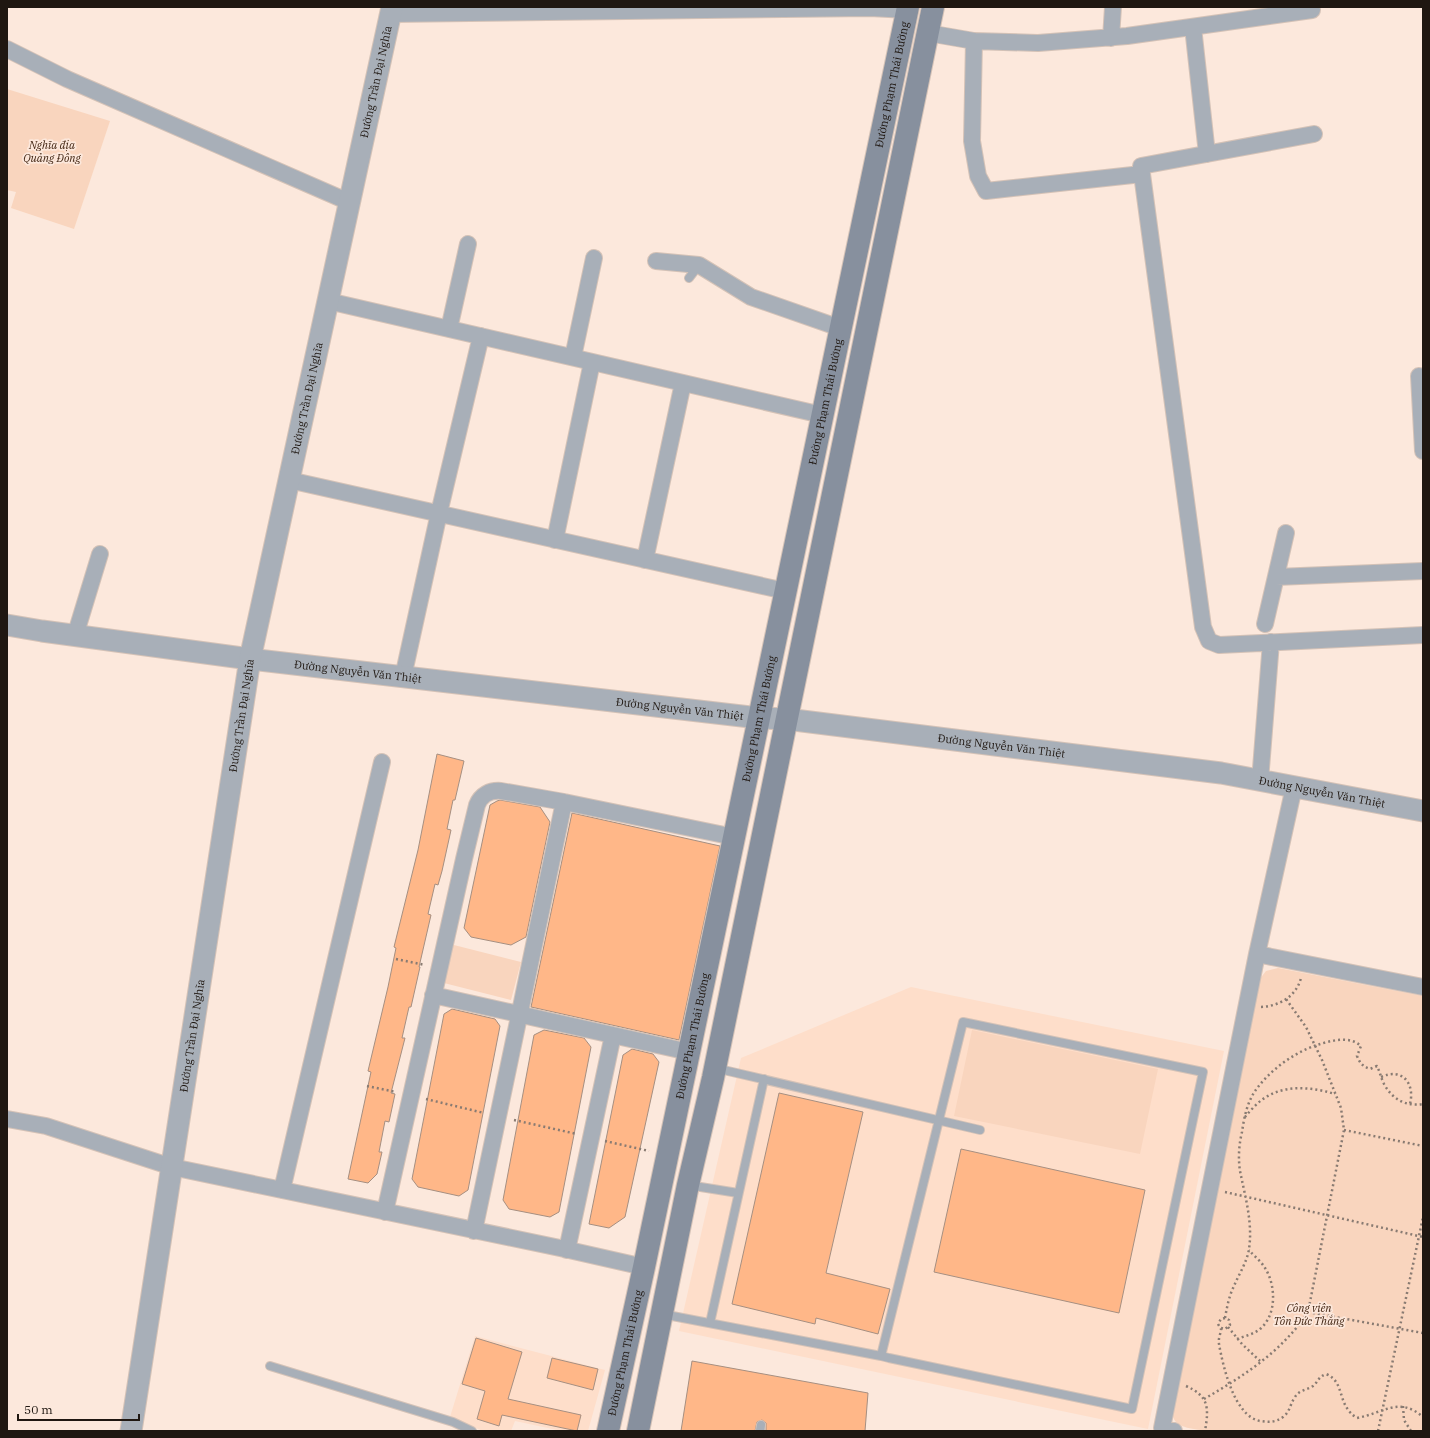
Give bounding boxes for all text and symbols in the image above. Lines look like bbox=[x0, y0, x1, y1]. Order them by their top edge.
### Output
street label: Đường Phạm Thái Bường bbox=[872, 20, 912, 149]
street label: Đường Trần Đại Nghĩa bbox=[357, 24, 395, 139]
park label: Nghĩa địa Quảng Đông bbox=[23, 138, 82, 165]
street label: Đường Phạm Thái Bường bbox=[805, 337, 845, 466]
street label: Đường Trần Đại Nghĩa bbox=[288, 341, 326, 456]
street label: Đường Phạm Thái Bường bbox=[739, 654, 779, 783]
street label: Đường Nguyễn Văn Thiệt bbox=[293, 657, 423, 686]
street label: Đường Trần Đại Nghĩa bbox=[226, 658, 257, 773]
street label: Đường Nguyễn Văn Thiệt bbox=[615, 694, 744, 723]
street label: Đường Nguyễn Văn Thiệt bbox=[937, 731, 1066, 761]
street label: Đường Nguyễn Văn Thiệt bbox=[1258, 773, 1387, 811]
street label: Đường Phạm Thái Bường bbox=[672, 972, 712, 1100]
street label: Đường Trần Đại Nghĩa bbox=[176, 978, 208, 1093]
street label: Đường Phạm Thái Bường bbox=[605, 1289, 646, 1417]
park label: Công viên Tôn Đức Thắng bbox=[1273, 1301, 1345, 1328]
scale bar bbox=[18, 1396, 139, 1422]
text: 50 m bbox=[24, 1402, 53, 1417]

